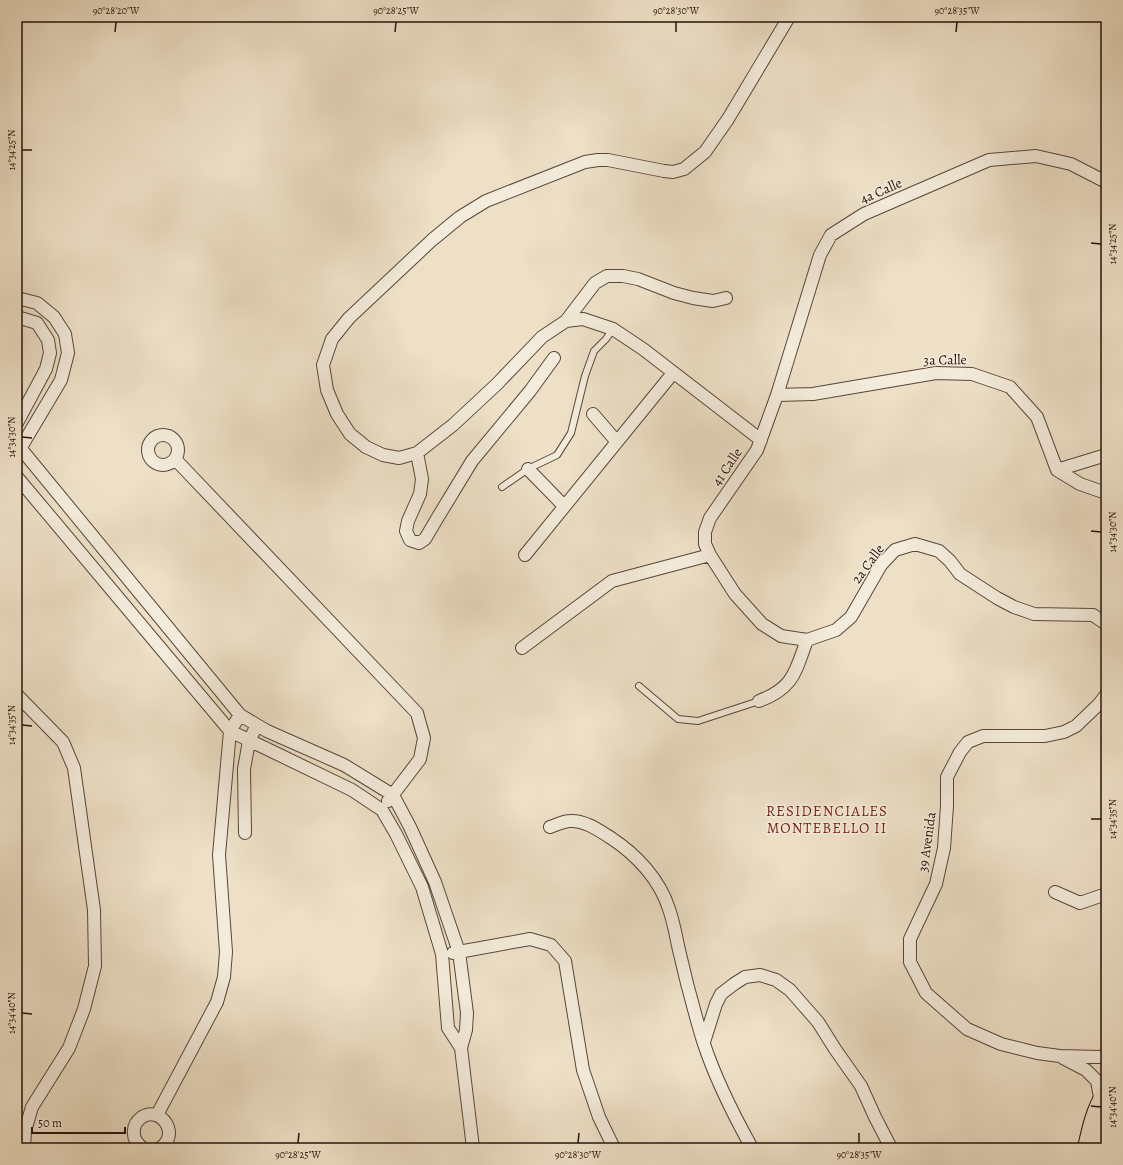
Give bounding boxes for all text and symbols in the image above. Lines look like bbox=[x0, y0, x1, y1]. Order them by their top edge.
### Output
text: 90°28'20"W bbox=[93, 4, 140, 17]
text: 90°28'25"W bbox=[373, 4, 419, 17]
text: 90°28'30"W bbox=[653, 4, 700, 17]
text: 90°28'35"W bbox=[934, 4, 980, 17]
text: 14°34'25"N bbox=[5, 130, 18, 170]
street label: 4a Calle bbox=[857, 173, 905, 209]
text: 14°34'25"N bbox=[1106, 224, 1119, 264]
street label: 3a Calle bbox=[923, 350, 967, 370]
text: 14°34'30"N bbox=[5, 416, 18, 458]
street label: 41 Calle bbox=[707, 444, 747, 490]
text: 14°34'30"N bbox=[1106, 511, 1119, 553]
street label: 2a Calle bbox=[847, 540, 889, 588]
text: 14°34'35"N bbox=[5, 705, 18, 745]
text: 14°34'35"N bbox=[1106, 799, 1119, 839]
district label: RESIDENCIALES MONTEBELLO II bbox=[766, 801, 888, 838]
street label: 39 Avenida bbox=[913, 810, 941, 873]
text: 14°34'40"N bbox=[5, 992, 18, 1034]
text: 14°34'40"N bbox=[1106, 1086, 1119, 1128]
scale bar bbox=[32, 1109, 125, 1135]
text: 50 m bbox=[38, 1115, 62, 1131]
text: 90°28'25"W bbox=[275, 1148, 321, 1161]
text: 90°28'30"W bbox=[555, 1148, 602, 1161]
text: 90°28'35"W bbox=[836, 1148, 882, 1161]

